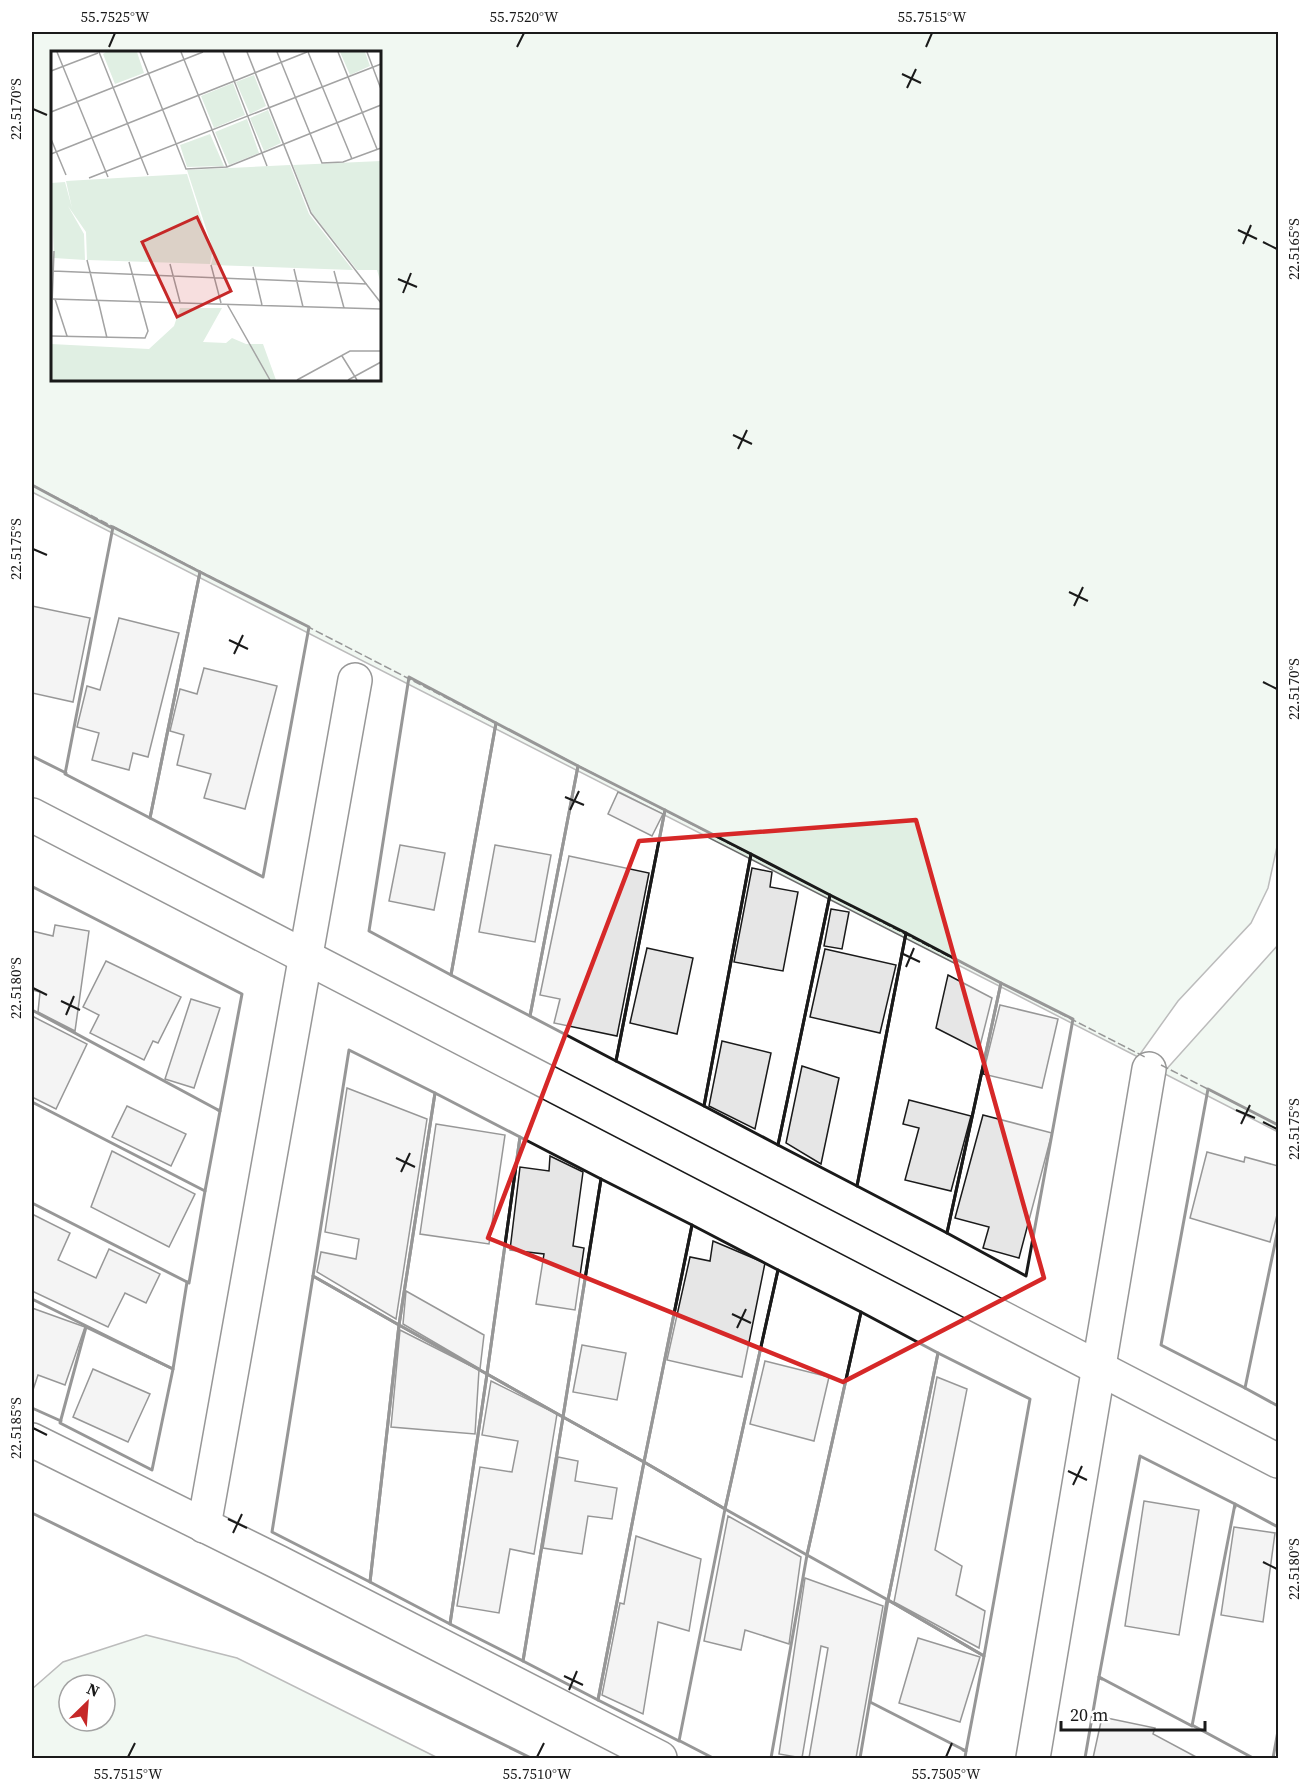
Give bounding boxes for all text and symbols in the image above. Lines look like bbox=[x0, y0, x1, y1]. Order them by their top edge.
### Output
text: 55.7525°W bbox=[81, 6, 150, 27]
text: 55.7520°W bbox=[490, 6, 559, 27]
text: 55.7515°W bbox=[898, 6, 967, 27]
inset map bbox=[51, 51, 381, 381]
text: 22.5170°S bbox=[5, 78, 26, 140]
text: 22.5165°S bbox=[1283, 218, 1304, 280]
text: 22.5175°S bbox=[5, 518, 26, 580]
text: 22.5170°S bbox=[1283, 658, 1304, 720]
text: 22.5180°S bbox=[5, 957, 26, 1019]
text: 22.5175°S bbox=[1283, 1098, 1304, 1160]
text: 22.5185°S bbox=[5, 1397, 26, 1459]
text: 22.5180°S bbox=[1283, 1538, 1304, 1600]
north arrow bbox=[57, 1673, 117, 1733]
text: N bbox=[83, 1677, 104, 1702]
scale bar bbox=[1061, 1694, 1205, 1732]
text: 20 m bbox=[1070, 1702, 1108, 1727]
text: 55.7515°W bbox=[94, 1763, 163, 1784]
text: 55.7510°W bbox=[503, 1763, 572, 1784]
text: 55.7505°W bbox=[912, 1763, 981, 1784]

